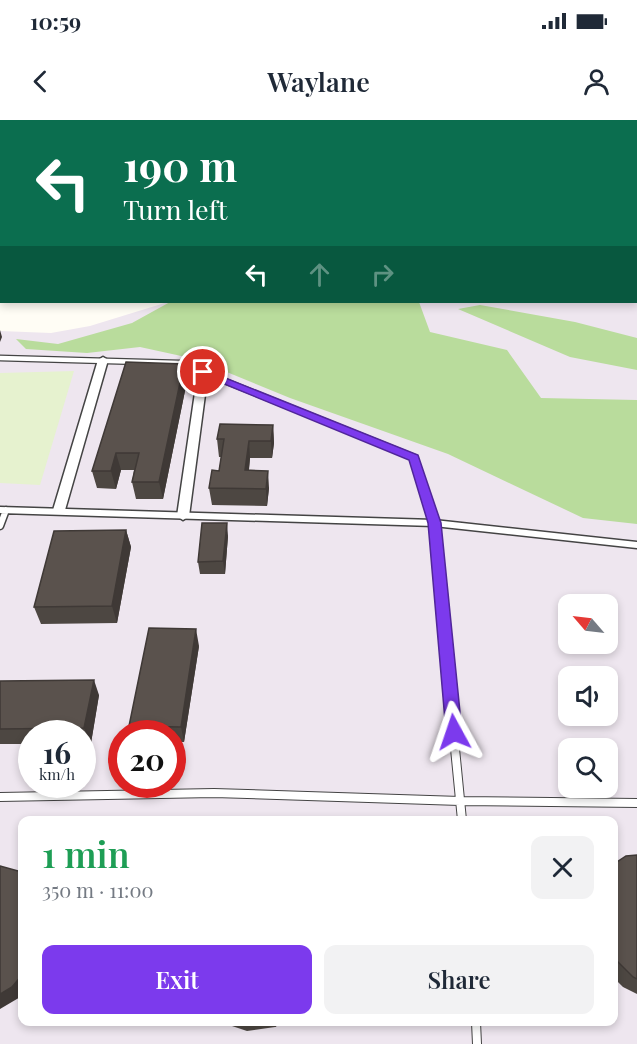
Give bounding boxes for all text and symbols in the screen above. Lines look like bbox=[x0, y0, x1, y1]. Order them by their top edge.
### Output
text: 10:59 bbox=[30, 6, 81, 36]
text: Waylane bbox=[267, 63, 370, 99]
icon: back bbox=[24, 65, 57, 98]
icon: person bbox=[580, 65, 613, 98]
text: 190 m bbox=[123, 137, 237, 193]
icon: left bbox=[24, 144, 102, 222]
text: Turn left bbox=[123, 191, 227, 227]
icon: left bbox=[240, 258, 273, 291]
icon: ahead bbox=[303, 258, 336, 291]
icon: right bbox=[366, 258, 399, 291]
pin bbox=[177, 346, 228, 397]
icon: arrive bbox=[186, 355, 219, 388]
north arrow bbox=[558, 594, 618, 654]
map controls bbox=[558, 594, 618, 798]
button: sound bbox=[558, 666, 618, 726]
position arrow bbox=[422, 700, 486, 764]
speed limit sign: 20 bbox=[108, 720, 186, 798]
text: 16 bbox=[43, 732, 71, 772]
button: search bbox=[558, 738, 618, 798]
text: km/h bbox=[39, 764, 75, 784]
text: 1 min bbox=[42, 829, 130, 877]
button: close bbox=[531, 836, 594, 899]
text: 350 m · 11:00 bbox=[42, 876, 153, 903]
button: Exit bbox=[42, 945, 312, 1014]
button: Share bbox=[324, 945, 594, 1014]

